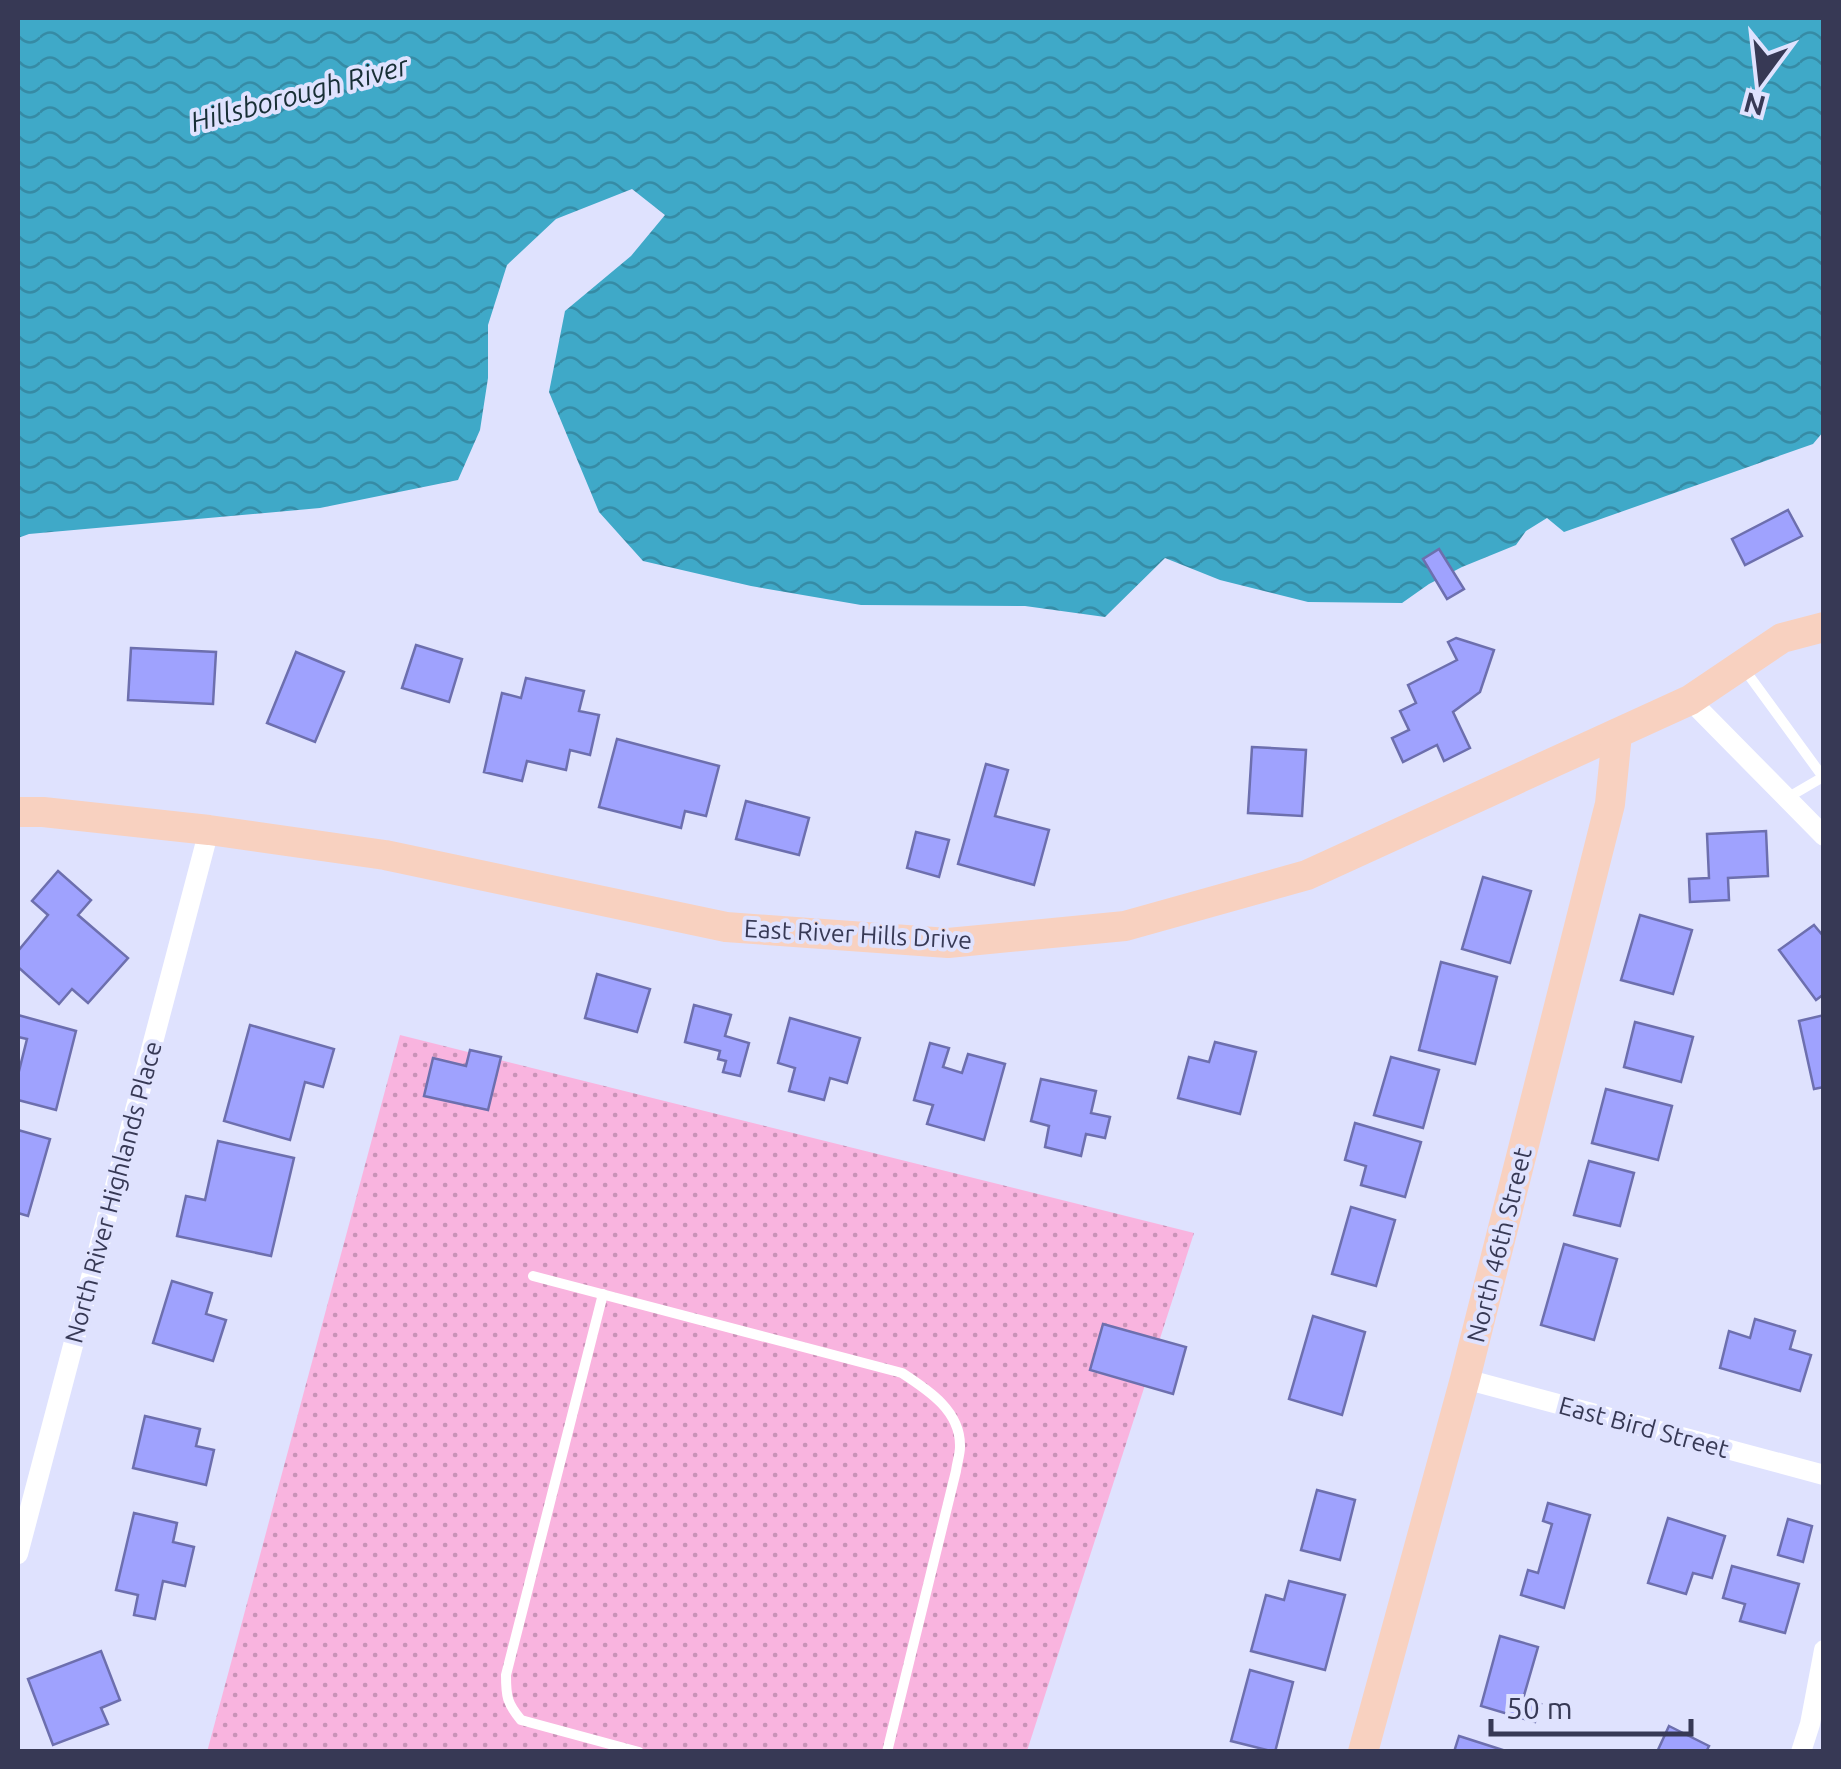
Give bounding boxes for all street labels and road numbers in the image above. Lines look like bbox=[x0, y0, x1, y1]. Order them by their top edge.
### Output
street label: East River Hills Drive bbox=[743, 914, 973, 954]
street label: North River Highlands Place bbox=[59, 1038, 167, 1346]
street label: North 46th Street bbox=[1461, 1145, 1537, 1345]
street label: East Bird Street bbox=[1556, 1391, 1732, 1463]

